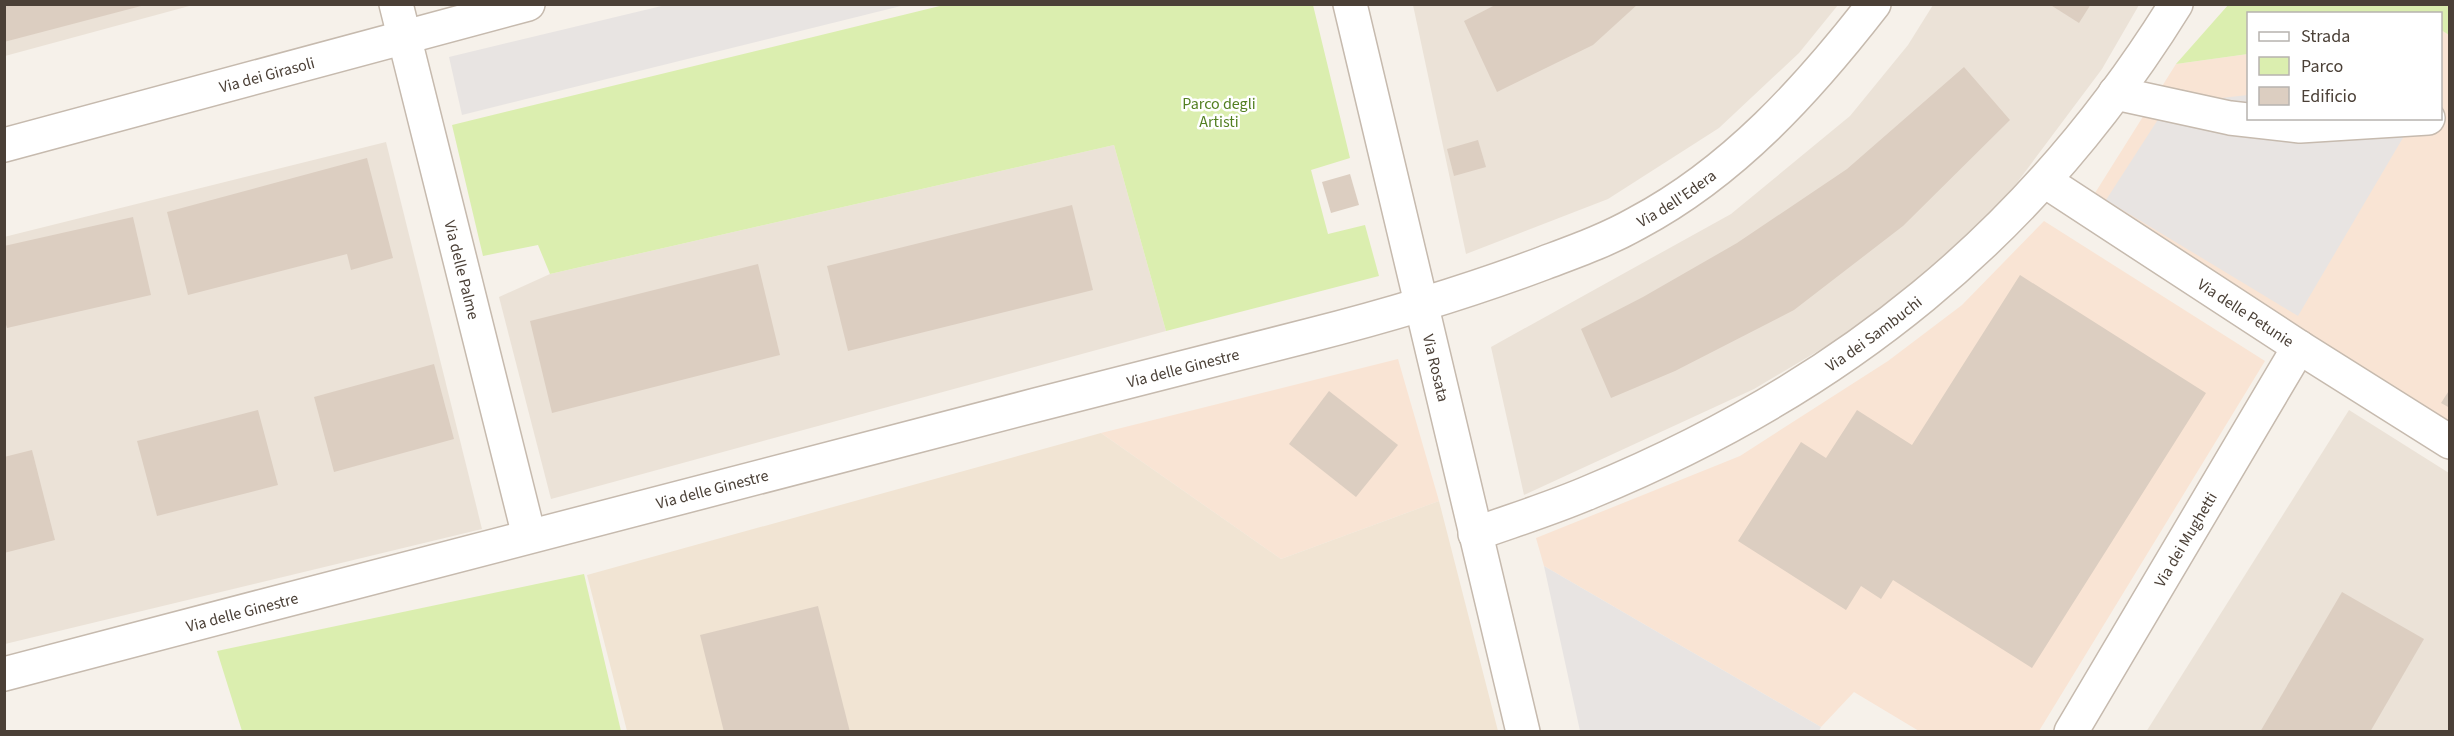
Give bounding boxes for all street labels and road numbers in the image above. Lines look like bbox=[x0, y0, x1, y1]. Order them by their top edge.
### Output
street label: Via dei Girasoli bbox=[217, 52, 317, 99]
street label: Via dell'Edera bbox=[1633, 165, 1721, 233]
street label: Via delle Palme bbox=[439, 218, 484, 322]
street label: Via delle Petunie bbox=[2193, 274, 2298, 353]
street label: Via dei Sambuchi bbox=[1821, 291, 1927, 377]
street label: Via Rosata bbox=[1417, 332, 1454, 404]
street label: Via delle Ginestre bbox=[1125, 344, 1242, 394]
street label: Via delle Ginestre bbox=[654, 464, 771, 515]
street label: Via dei Mughetti bbox=[2149, 488, 2223, 591]
street label: Via delle Ginestre bbox=[184, 587, 301, 638]

